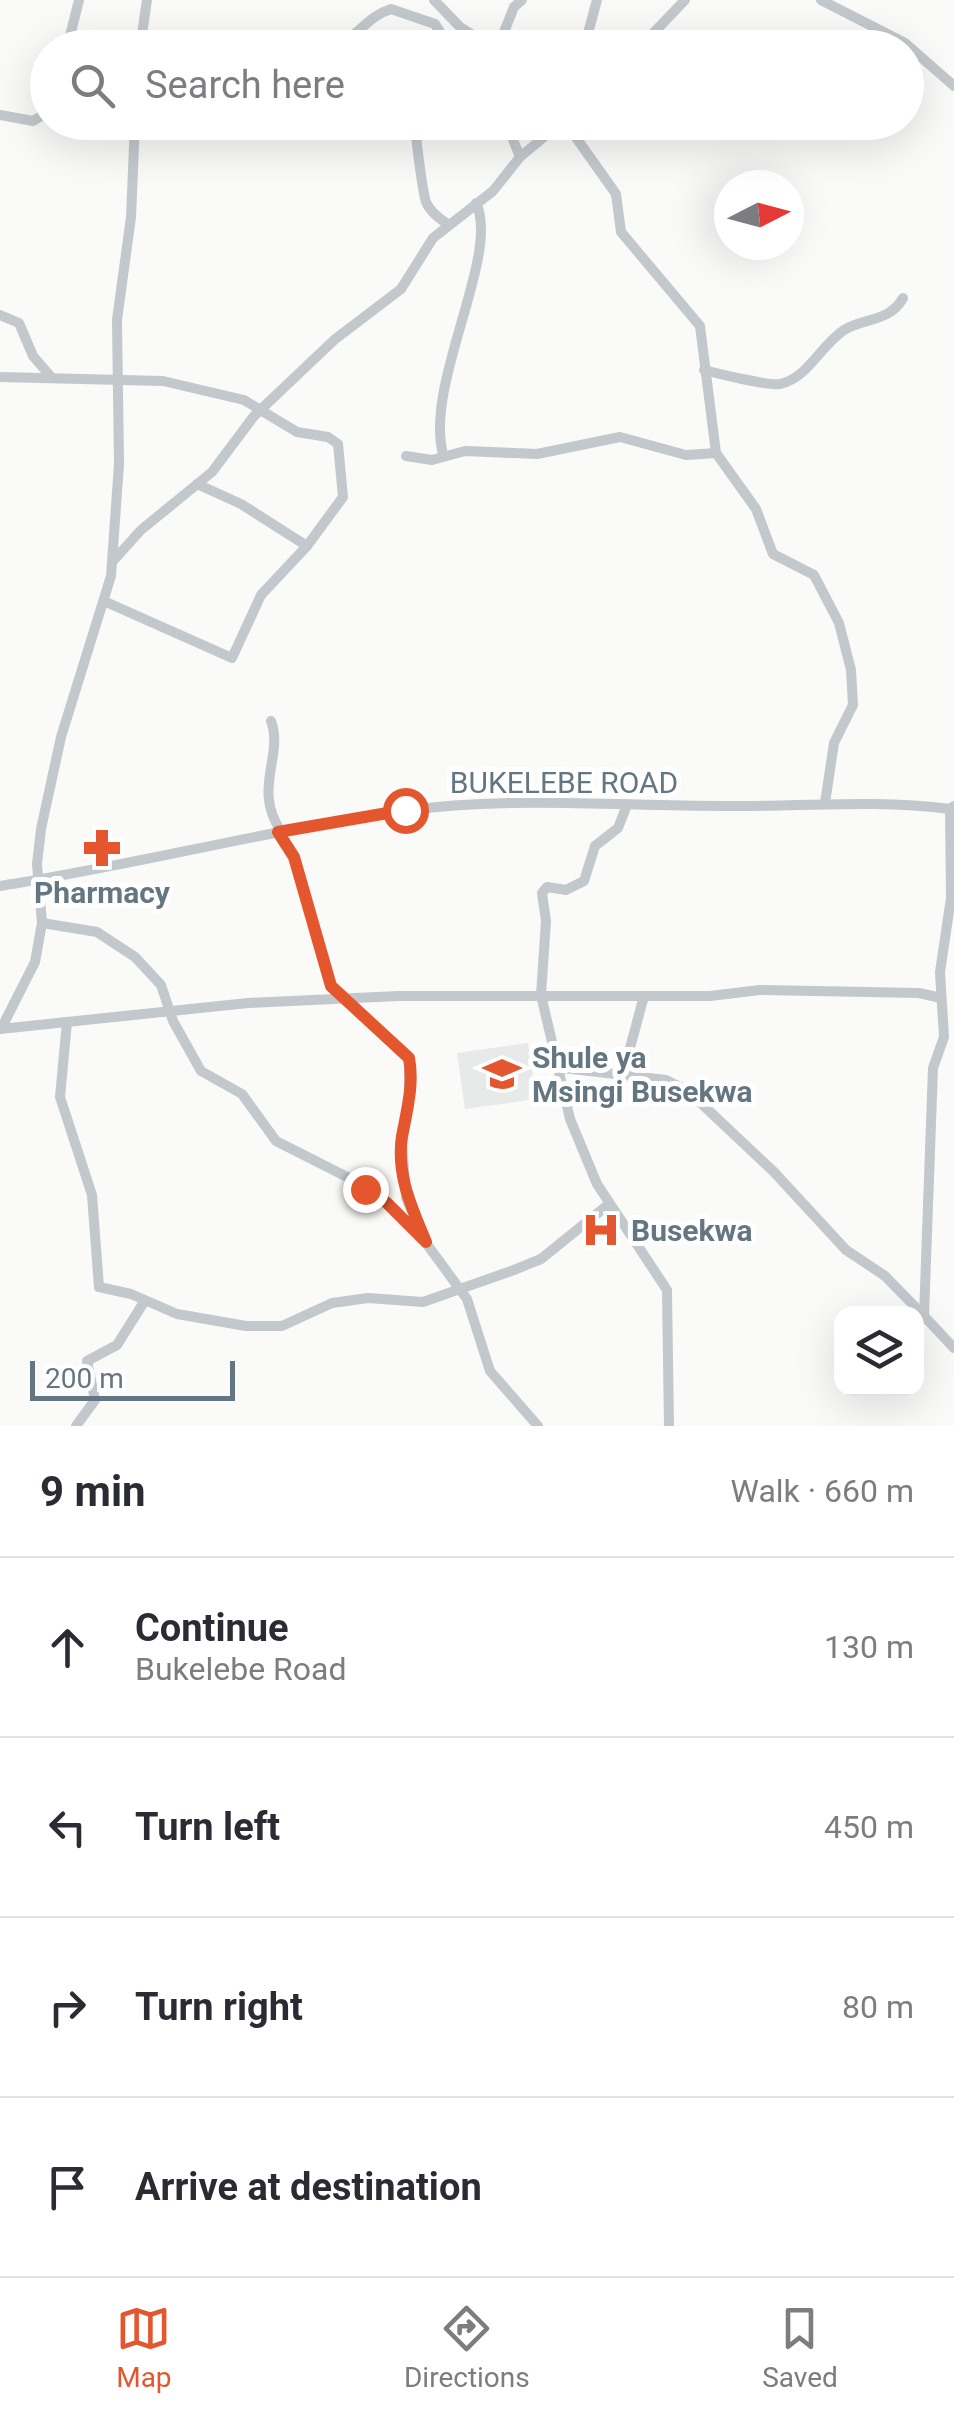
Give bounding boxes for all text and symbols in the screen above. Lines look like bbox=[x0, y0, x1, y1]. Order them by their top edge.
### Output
search box bbox=[30, 30, 924, 140]
icon: search bbox=[65, 58, 120, 113]
text: Search here bbox=[145, 63, 345, 107]
north arrow bbox=[714, 170, 804, 260]
street label: BUKELEBE ROAD bbox=[450, 765, 678, 800]
route start bbox=[383, 788, 429, 834]
pharmacy icon: Pharmacy bbox=[81, 827, 123, 869]
place label: Pharmacy bbox=[34, 875, 171, 910]
place label: Shule ya Msingi Busekwa bbox=[532, 1040, 753, 1109]
school or university icon: Shule ya Msingi Busekwa bbox=[481, 1053, 523, 1095]
route end bbox=[343, 1167, 389, 1213]
hospital icon: Busekwa bbox=[580, 1209, 622, 1251]
place label: Busekwa bbox=[631, 1213, 753, 1248]
map controls bbox=[834, 1306, 924, 1396]
button: layers bbox=[834, 1306, 924, 1396]
scale bar bbox=[30, 1356, 235, 1400]
text: 200 m bbox=[45, 1362, 124, 1395]
text: 9 min bbox=[40, 1467, 146, 1516]
text: Walk · 660 m bbox=[731, 1472, 914, 1510]
text: Continue bbox=[135, 1606, 289, 1650]
icon: ahead bbox=[40, 1620, 95, 1675]
text: 130 m bbox=[824, 1628, 914, 1666]
text: Bukelebe Road bbox=[135, 1650, 347, 1688]
icon: left bbox=[40, 1800, 95, 1855]
text: Turn left bbox=[135, 1805, 280, 1849]
text: 450 m bbox=[824, 1808, 914, 1846]
icon: right bbox=[40, 1980, 95, 2035]
text: Turn right bbox=[135, 1985, 303, 2029]
text: 80 m bbox=[842, 1988, 914, 2026]
icon: arrive bbox=[40, 2160, 95, 2215]
text: Arrive at destination bbox=[135, 2165, 482, 2209]
tab: Map bbox=[116, 2301, 172, 2394]
tab: Directions bbox=[404, 2301, 530, 2394]
tab: Saved bbox=[762, 2301, 838, 2394]

